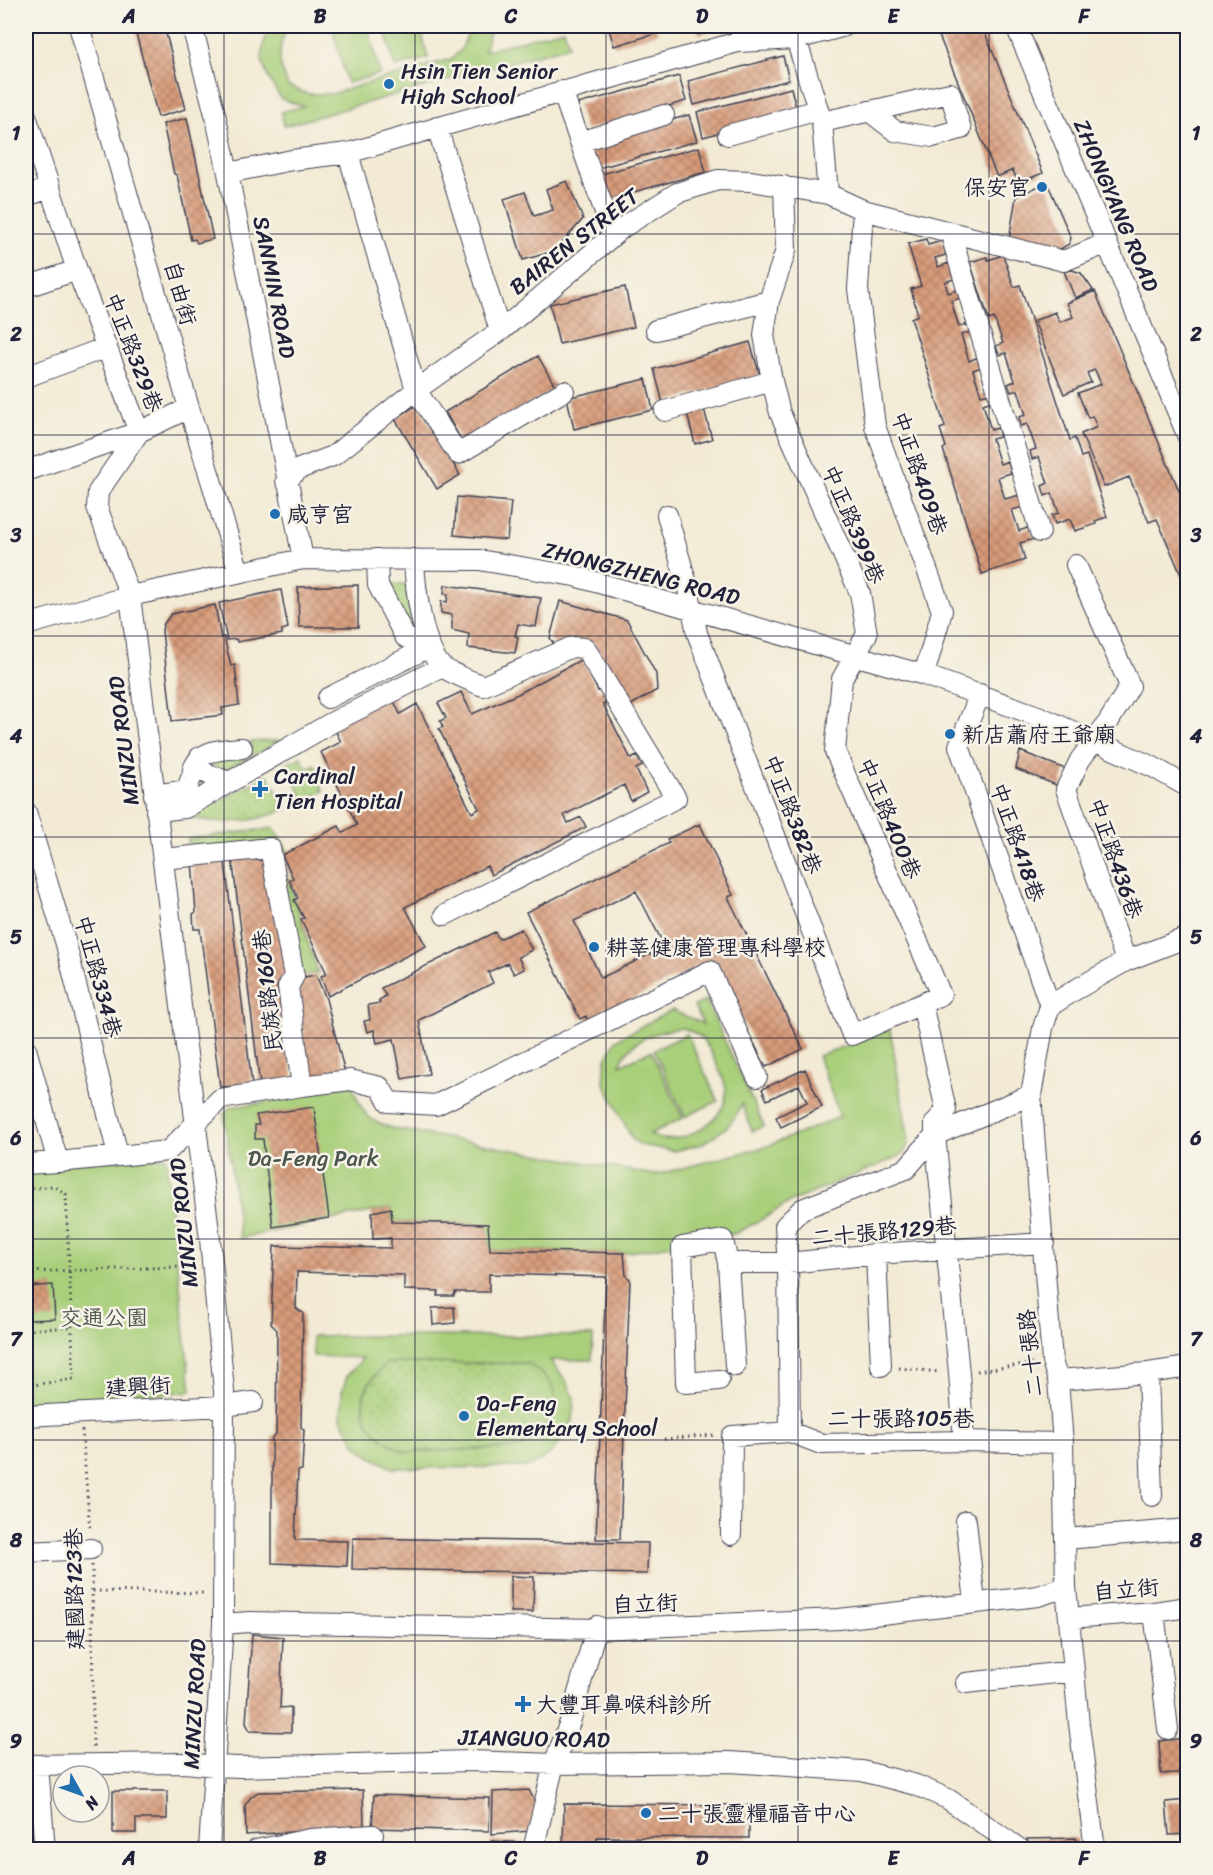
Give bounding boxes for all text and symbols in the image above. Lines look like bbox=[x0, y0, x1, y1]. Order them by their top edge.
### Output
text: A bbox=[121, 0, 136, 34]
text: B bbox=[314, 0, 327, 34]
text: C bbox=[504, 0, 518, 34]
text: D bbox=[696, 0, 709, 34]
text: E bbox=[887, 0, 900, 34]
text: F bbox=[1078, 0, 1091, 34]
place label: Hsin Tien Senior High School bbox=[401, 52, 559, 116]
marker: Hsin Tien Senior High School bbox=[382, 77, 396, 91]
street label: ZHONGYANG ROAD bbox=[1062, 112, 1171, 298]
text: 1 bbox=[12, 116, 21, 151]
text: 1 bbox=[1192, 116, 1201, 151]
place label: 保安宮 bbox=[964, 168, 1030, 207]
street label: BAIREN STREET bbox=[500, 177, 650, 305]
marker: 保安宮 bbox=[1035, 180, 1049, 194]
street label: SANMIN ROAD bbox=[242, 212, 307, 362]
street label: 自由街 bbox=[153, 256, 208, 330]
street label: 中正路329巷 bbox=[93, 286, 174, 418]
text: 2 bbox=[9, 317, 22, 352]
text: 2 bbox=[1189, 317, 1202, 352]
street label: 中正路409巷 bbox=[880, 406, 959, 541]
street label: 中正路399巷 bbox=[811, 458, 896, 590]
place label: 咸亨宮 bbox=[287, 495, 353, 534]
marker: 咸亨宮 bbox=[268, 507, 282, 521]
text: 3 bbox=[10, 518, 22, 553]
text: 3 bbox=[1190, 518, 1202, 553]
street label: ZHONGZHENG ROAD bbox=[538, 530, 744, 617]
street label: MINZU ROAD bbox=[96, 674, 151, 808]
place label: 新店蕭府王爺廟 bbox=[962, 715, 1116, 754]
text: 4 bbox=[9, 719, 23, 754]
text: 4 bbox=[1189, 719, 1203, 754]
marker: 新店蕭府王爺廟 bbox=[943, 727, 957, 741]
street label: 中正路382巷 bbox=[752, 748, 833, 880]
street label: 中正路400巷 bbox=[846, 751, 933, 885]
place label: Cardinal Tien Hospital bbox=[274, 757, 403, 821]
street label: 中正路418巷 bbox=[979, 777, 1056, 907]
marker: Cardinal Tien Hospital bbox=[251, 780, 269, 798]
street label: 中正路436巷 bbox=[1077, 792, 1155, 924]
street label: 中正路334巷 bbox=[63, 910, 134, 1042]
text: 5 bbox=[10, 920, 22, 955]
text: 5 bbox=[1190, 920, 1202, 955]
street label: 民族路160巷 bbox=[242, 927, 293, 1055]
place label: 耕莘健康管理專科學校 bbox=[606, 928, 826, 967]
marker: 耕莘健康管理專科學校 bbox=[587, 940, 601, 954]
text: 6 bbox=[9, 1121, 22, 1156]
text: 6 bbox=[1189, 1121, 1202, 1156]
park label: Da-Feng Park bbox=[248, 1139, 379, 1178]
street label: MINZU ROAD bbox=[157, 1156, 210, 1290]
street label: 二十張路129巷 bbox=[810, 1206, 958, 1257]
park label: 交通公園 bbox=[60, 1298, 148, 1337]
street label: 二十張路 bbox=[1007, 1307, 1054, 1399]
text: 7 bbox=[10, 1322, 23, 1357]
text: 7 bbox=[1190, 1322, 1203, 1357]
street label: 建興街 bbox=[104, 1365, 172, 1408]
place label: Da-Feng Elementary School bbox=[476, 1384, 658, 1448]
street label: 二十張路105巷 bbox=[828, 1399, 974, 1438]
marker: Da-Feng Elementary School bbox=[457, 1409, 471, 1423]
text: 8 bbox=[9, 1523, 23, 1558]
text: 8 bbox=[1189, 1523, 1203, 1558]
street label: 建國路123巷 bbox=[54, 1528, 95, 1650]
street label: 自立街 bbox=[1091, 1567, 1161, 1612]
street label: 自立街 bbox=[611, 1583, 679, 1624]
street label: MINZU ROAD bbox=[172, 1638, 217, 1770]
place label: 大豐耳鼻喉科診所 bbox=[536, 1685, 712, 1724]
marker: 大豐耳鼻喉科診所 bbox=[514, 1695, 532, 1713]
street label: JIANGUO ROAD bbox=[457, 1718, 610, 1759]
text: 9 bbox=[10, 1724, 22, 1759]
text: 9 bbox=[1190, 1724, 1202, 1759]
north arrow bbox=[51, 1764, 111, 1824]
text: N bbox=[77, 1789, 107, 1818]
place label: 二十張靈糧福音中心 bbox=[658, 1794, 856, 1833]
marker: 二十張靈糧福音中心 bbox=[639, 1806, 653, 1820]
text: A bbox=[121, 1841, 136, 1875]
text: B bbox=[314, 1841, 327, 1875]
text: C bbox=[504, 1841, 518, 1875]
text: D bbox=[696, 1841, 709, 1875]
text: E bbox=[887, 1841, 900, 1875]
text: F bbox=[1078, 1841, 1091, 1875]

